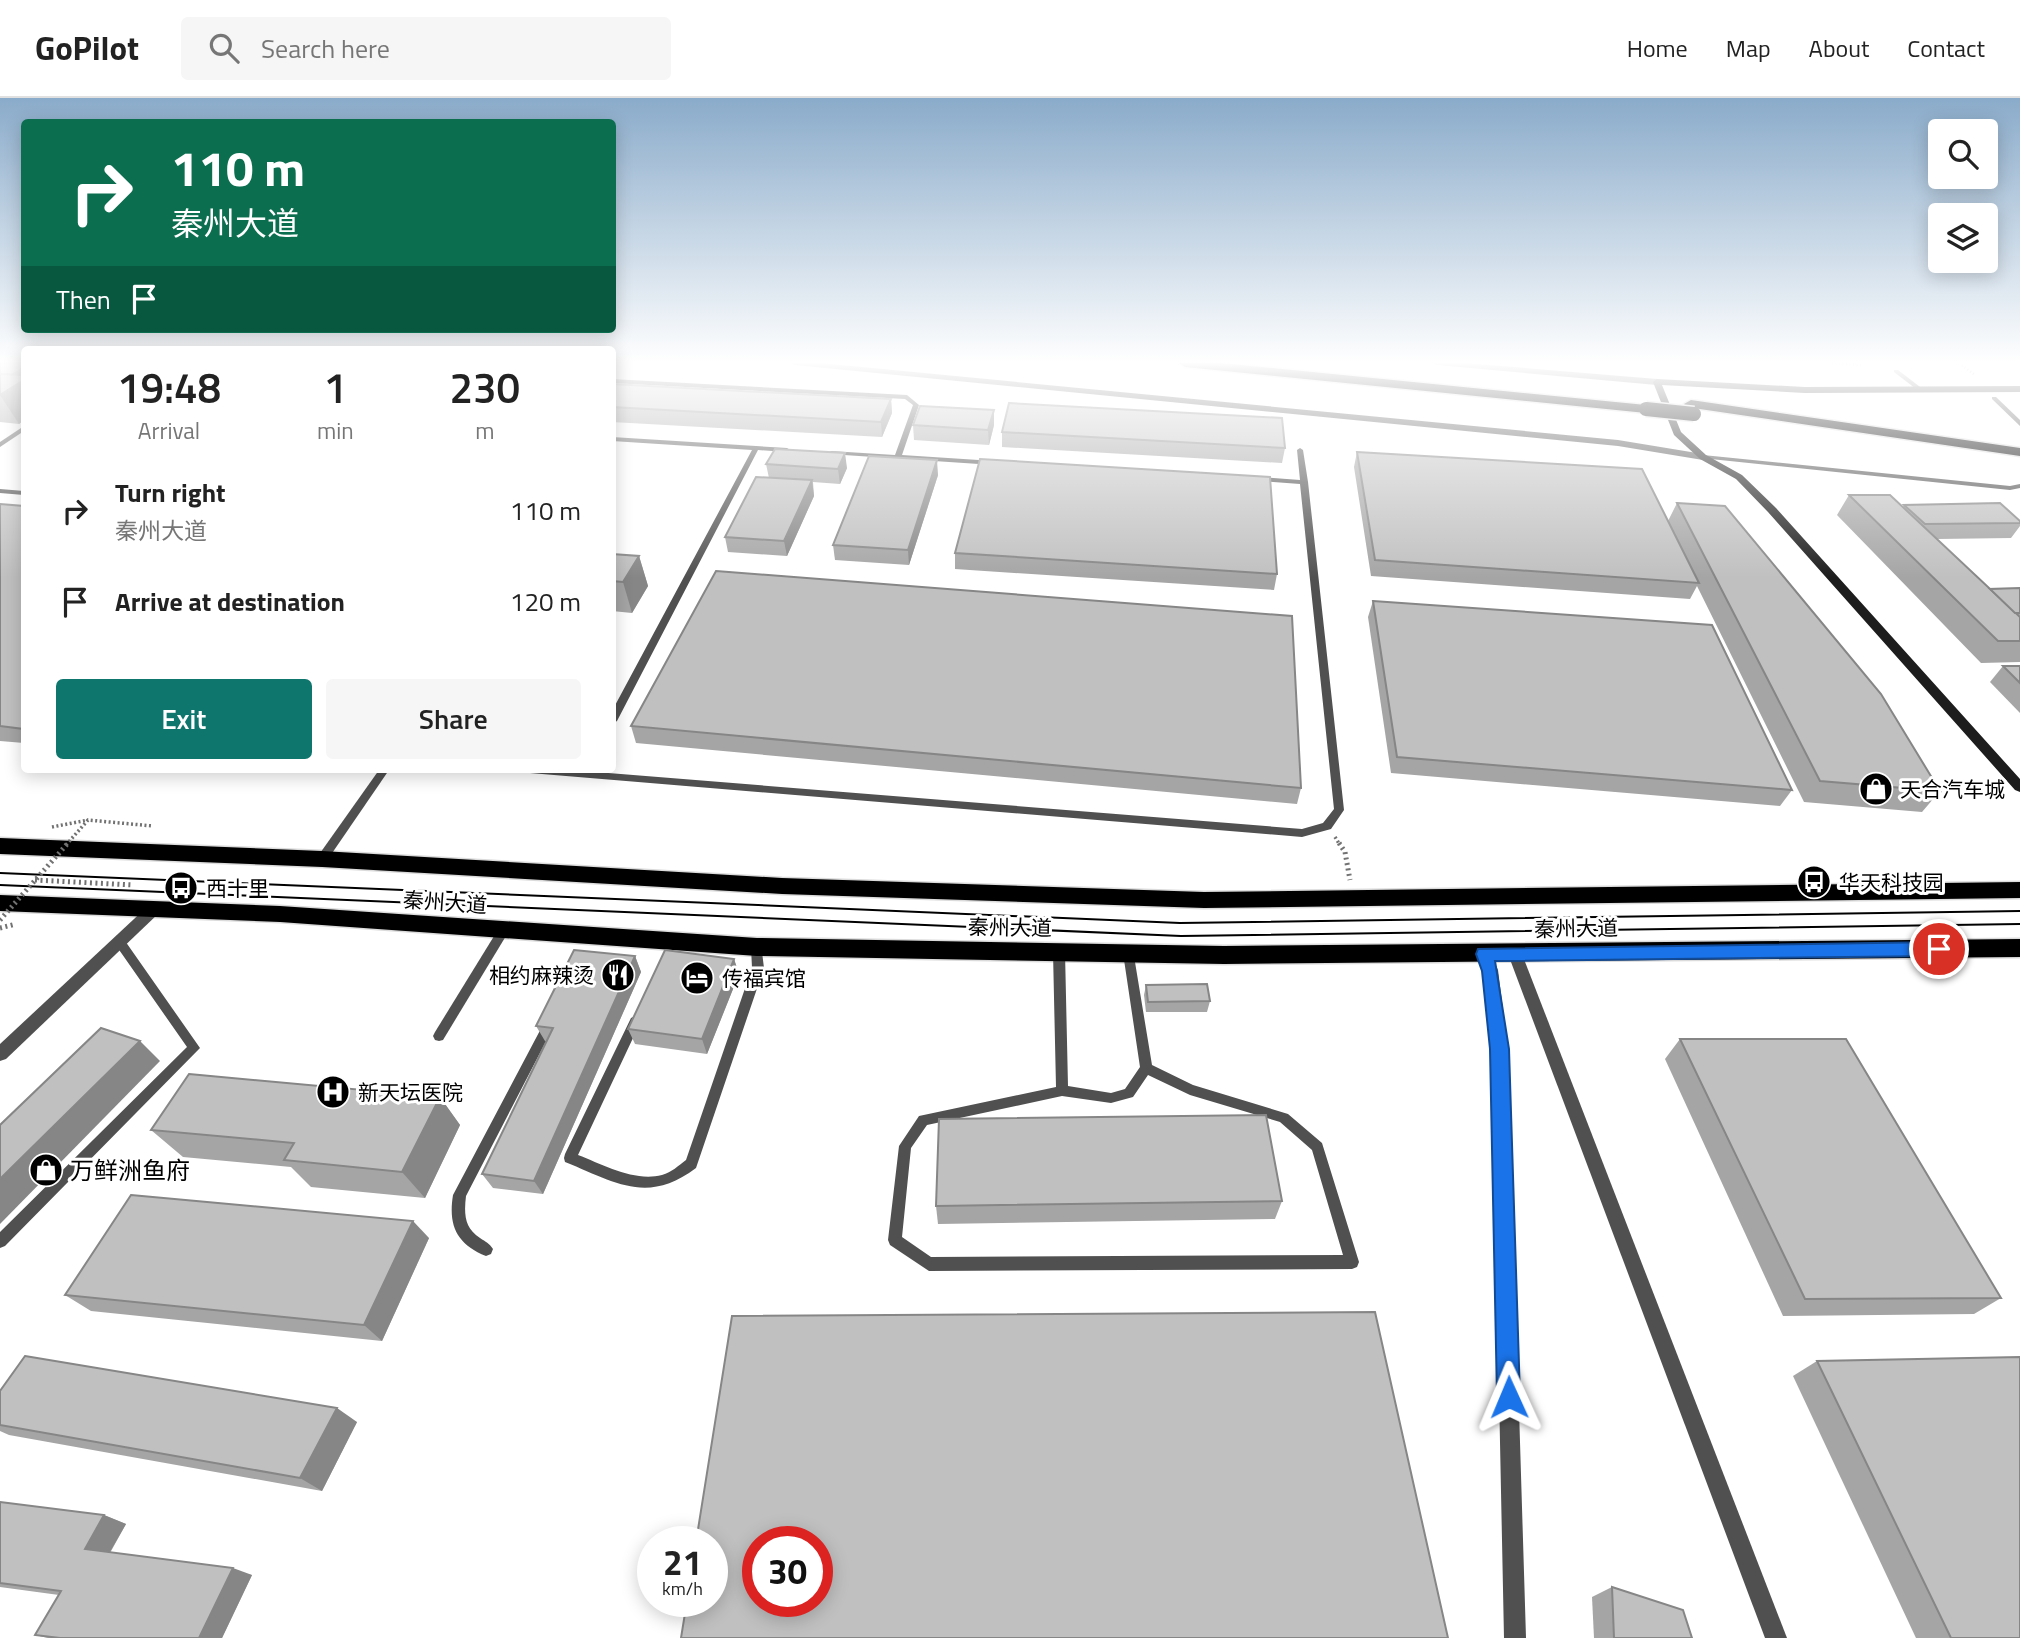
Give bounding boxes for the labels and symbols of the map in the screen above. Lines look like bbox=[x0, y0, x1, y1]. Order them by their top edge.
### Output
shop icon: 天合汽车城 bbox=[1857, 770, 1895, 808]
place label: 天合汽车城 bbox=[1900, 773, 2005, 805]
bus stop icon: 华天科技园 bbox=[1795, 863, 1833, 901]
place label: 华天科技园 bbox=[1839, 866, 1944, 898]
bus stop icon: 西十里 bbox=[162, 869, 200, 907]
place label: 西十里 bbox=[206, 872, 269, 904]
street label: 秦州大道 bbox=[402, 883, 488, 921]
street label: 秦州大道 bbox=[968, 910, 1052, 944]
street label: 秦州大道 bbox=[1534, 911, 1618, 945]
pin bbox=[1909, 919, 1969, 979]
restaurant icon: 相约麻辣烫 bbox=[599, 956, 637, 994]
place label: 相约麻辣烫 bbox=[489, 959, 594, 991]
hotel icon: 传福宾馆 bbox=[678, 959, 716, 997]
place label: 传福宾馆 bbox=[722, 962, 806, 994]
hospital icon: 新天坛医院 bbox=[314, 1073, 352, 1111]
place label: 新天坛医院 bbox=[358, 1076, 463, 1108]
shop icon: 万鲜洲鱼府 bbox=[27, 1151, 65, 1189]
place label: 万鲜洲鱼府 bbox=[70, 1152, 190, 1188]
position arrow bbox=[1472, 1360, 1546, 1434]
speed limit sign: 30 bbox=[742, 1526, 833, 1617]

